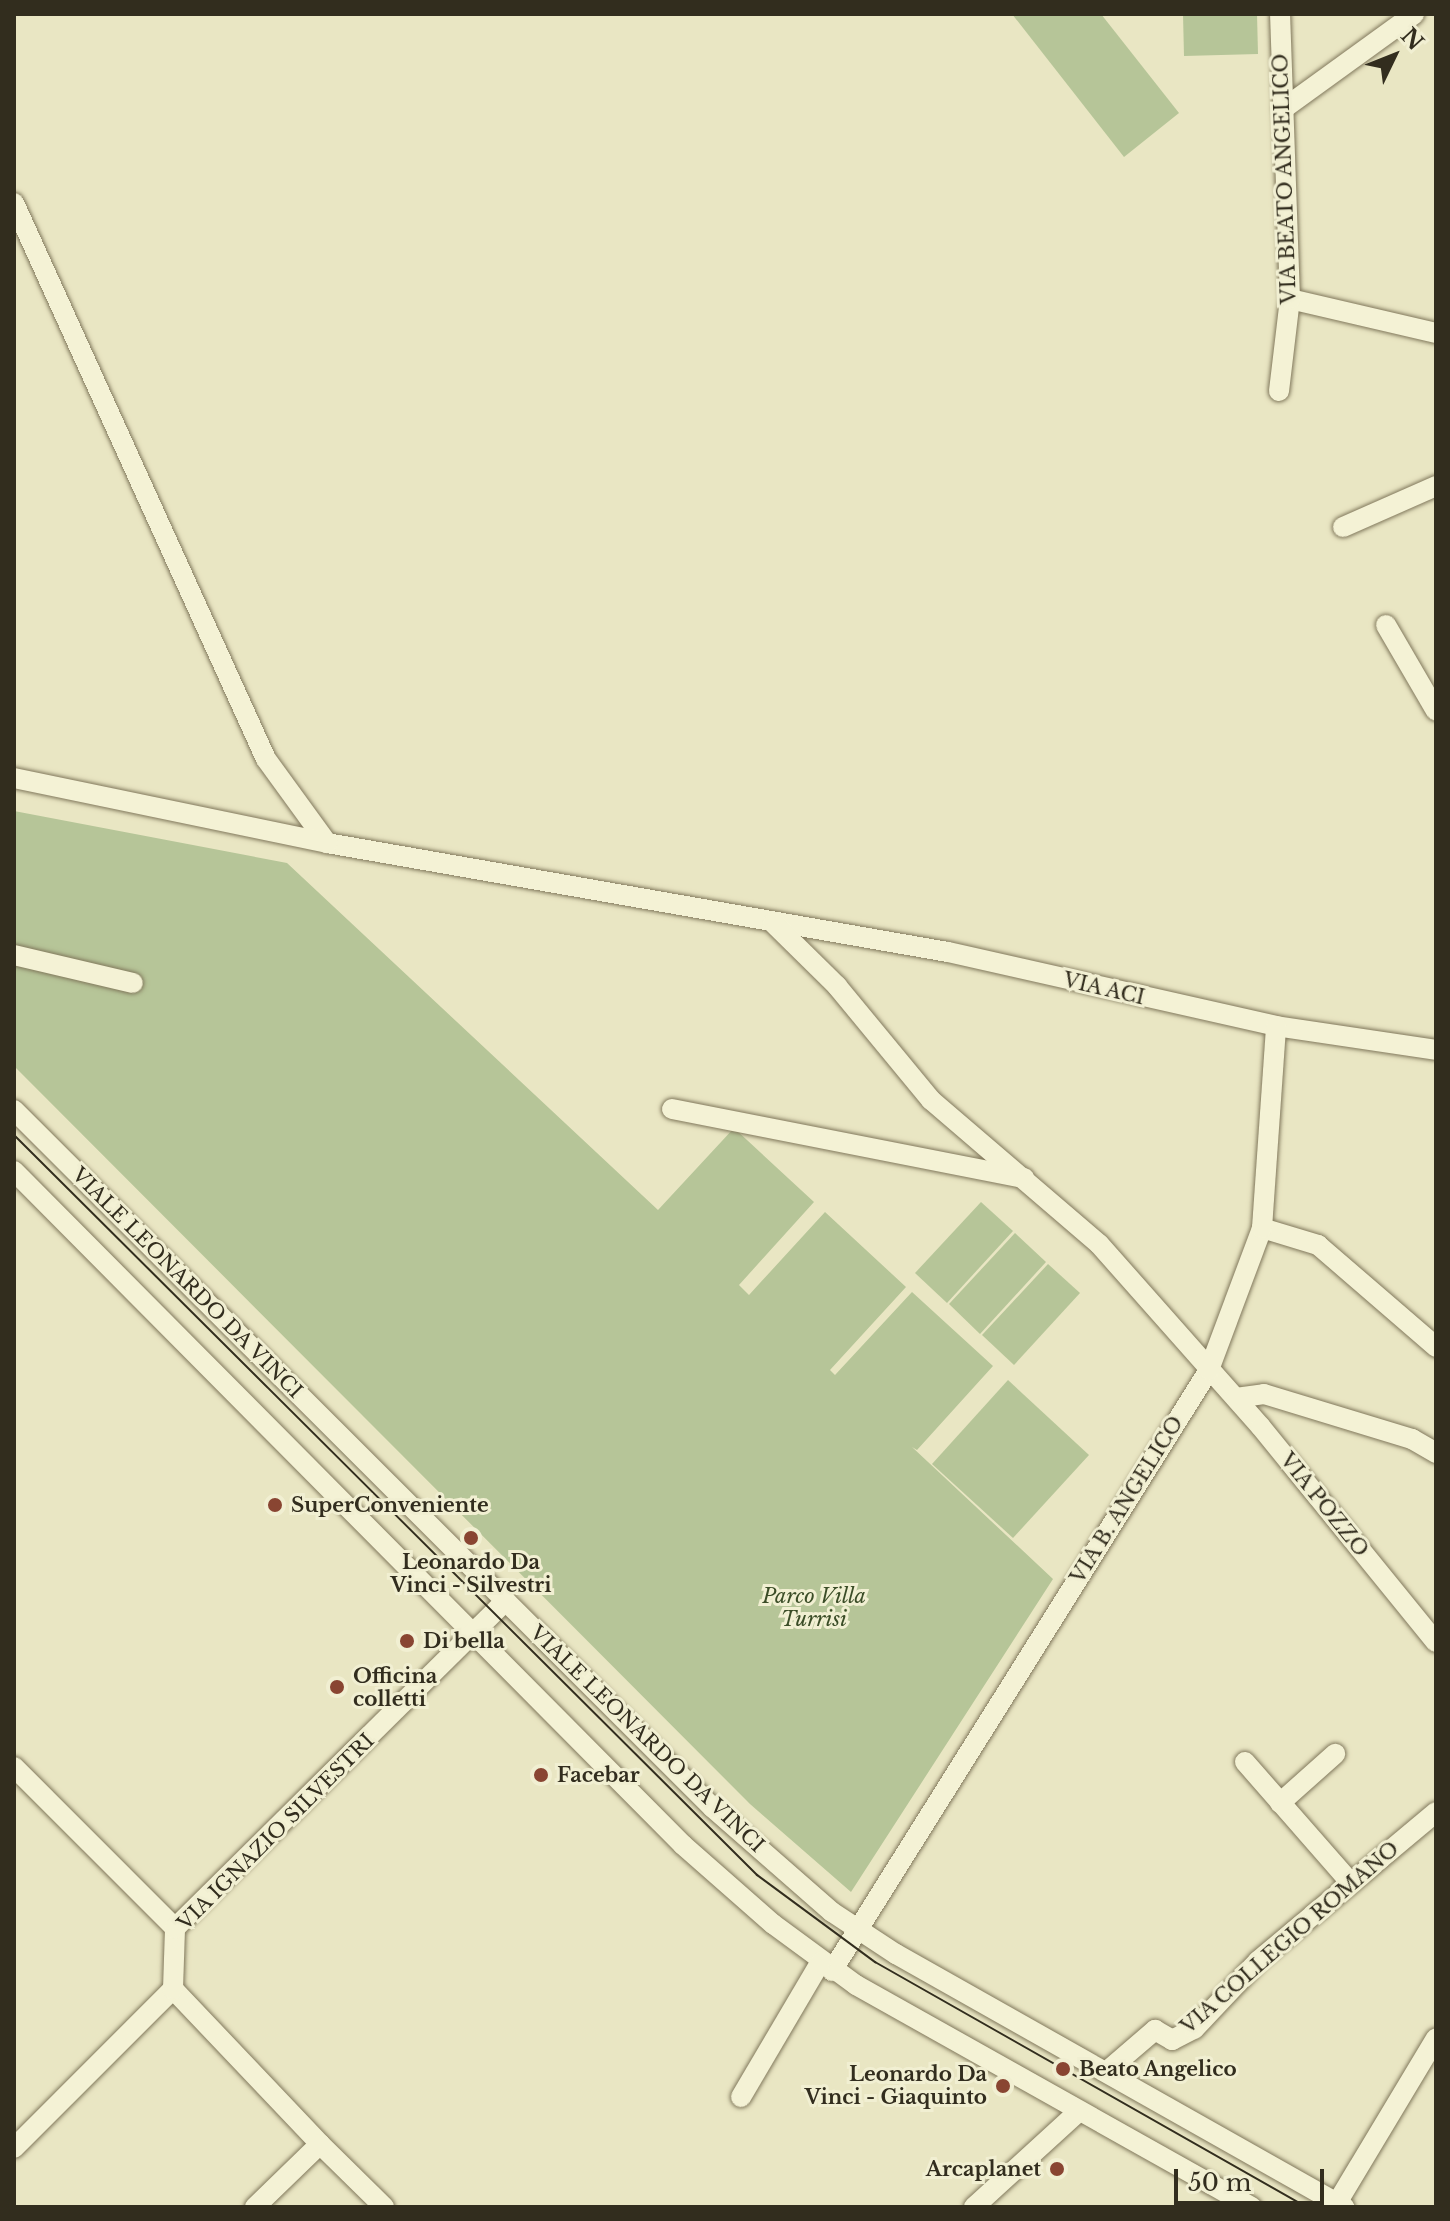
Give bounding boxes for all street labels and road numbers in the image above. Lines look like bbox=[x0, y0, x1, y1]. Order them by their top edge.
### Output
street label: VIA BEATO ANGELICO bbox=[1269, 53, 1301, 305]
street label: VIA ACI bbox=[1060, 968, 1148, 1010]
street label: VIALE LEONARDO DA VINCI bbox=[66, 1162, 308, 1404]
street label: VIA B. ANGELICO bbox=[1065, 1411, 1189, 1589]
street label: VIA POZZO bbox=[1275, 1448, 1373, 1562]
street label: VIALE LEONARDO DA VINCI bbox=[524, 1620, 770, 1858]
street label: VIA IGNAZIO SILVESTRI bbox=[172, 1728, 380, 1936]
street label: VIA COLLEGIO ROMANO bbox=[1176, 1837, 1404, 2039]

